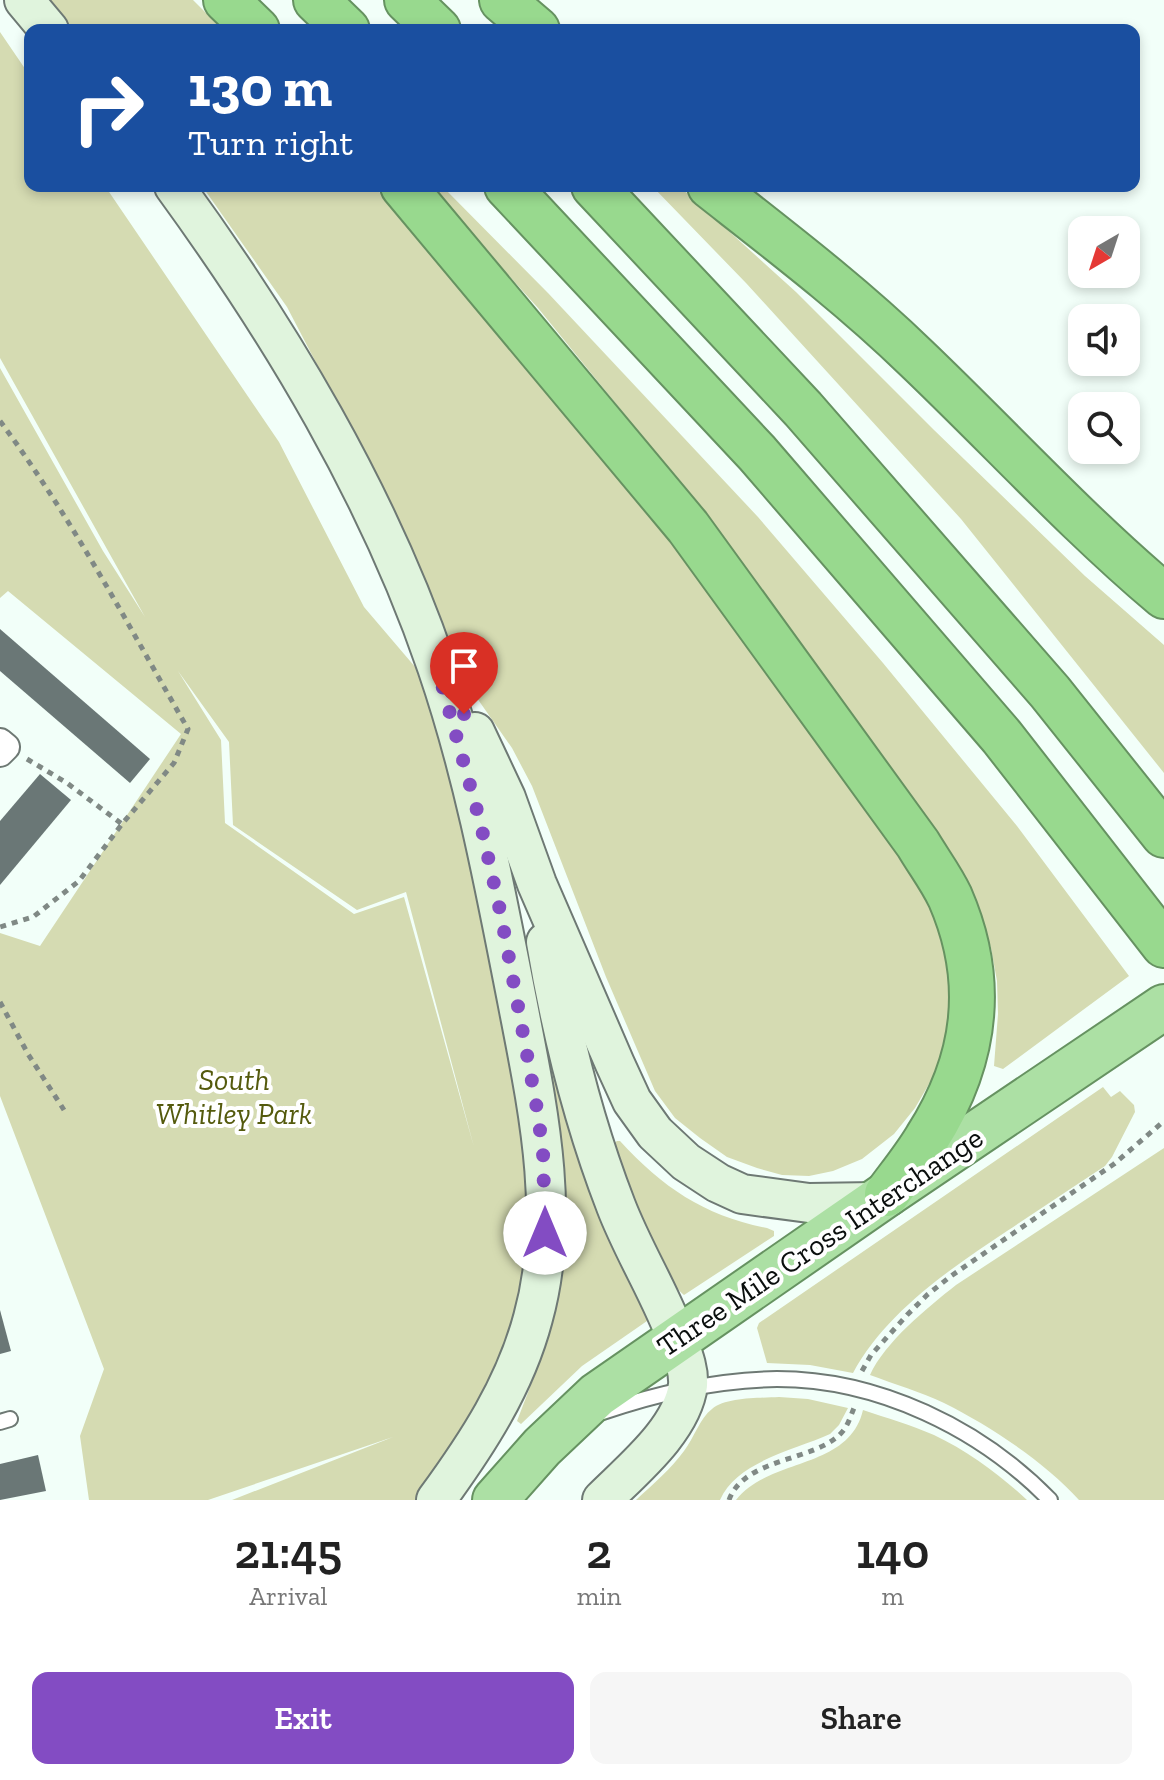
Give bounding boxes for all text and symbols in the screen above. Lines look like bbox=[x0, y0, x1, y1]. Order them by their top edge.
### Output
text: 130 m bbox=[188, 53, 332, 120]
icon: right bbox=[56, 56, 160, 160]
text: Turn right bbox=[188, 121, 353, 164]
north arrow bbox=[1068, 216, 1140, 288]
map controls bbox=[1068, 216, 1140, 464]
button: sound bbox=[1068, 304, 1140, 376]
button: search bbox=[1068, 392, 1140, 464]
pin bbox=[430, 632, 498, 714]
icon: arrive bbox=[442, 644, 486, 688]
park label: South Whitley Park bbox=[156, 1062, 312, 1132]
street label: Three Mile Cross Interchange bbox=[650, 1119, 990, 1365]
position arrow bbox=[503, 1191, 587, 1275]
text: 21:45 bbox=[235, 1523, 342, 1580]
text: 2 bbox=[586, 1523, 612, 1580]
text: 140 bbox=[856, 1523, 929, 1580]
text: Arrival bbox=[249, 1580, 328, 1612]
text: min bbox=[577, 1580, 621, 1612]
text: m bbox=[881, 1580, 904, 1612]
button: Exit bbox=[32, 1672, 574, 1764]
button: Share bbox=[590, 1672, 1132, 1764]

